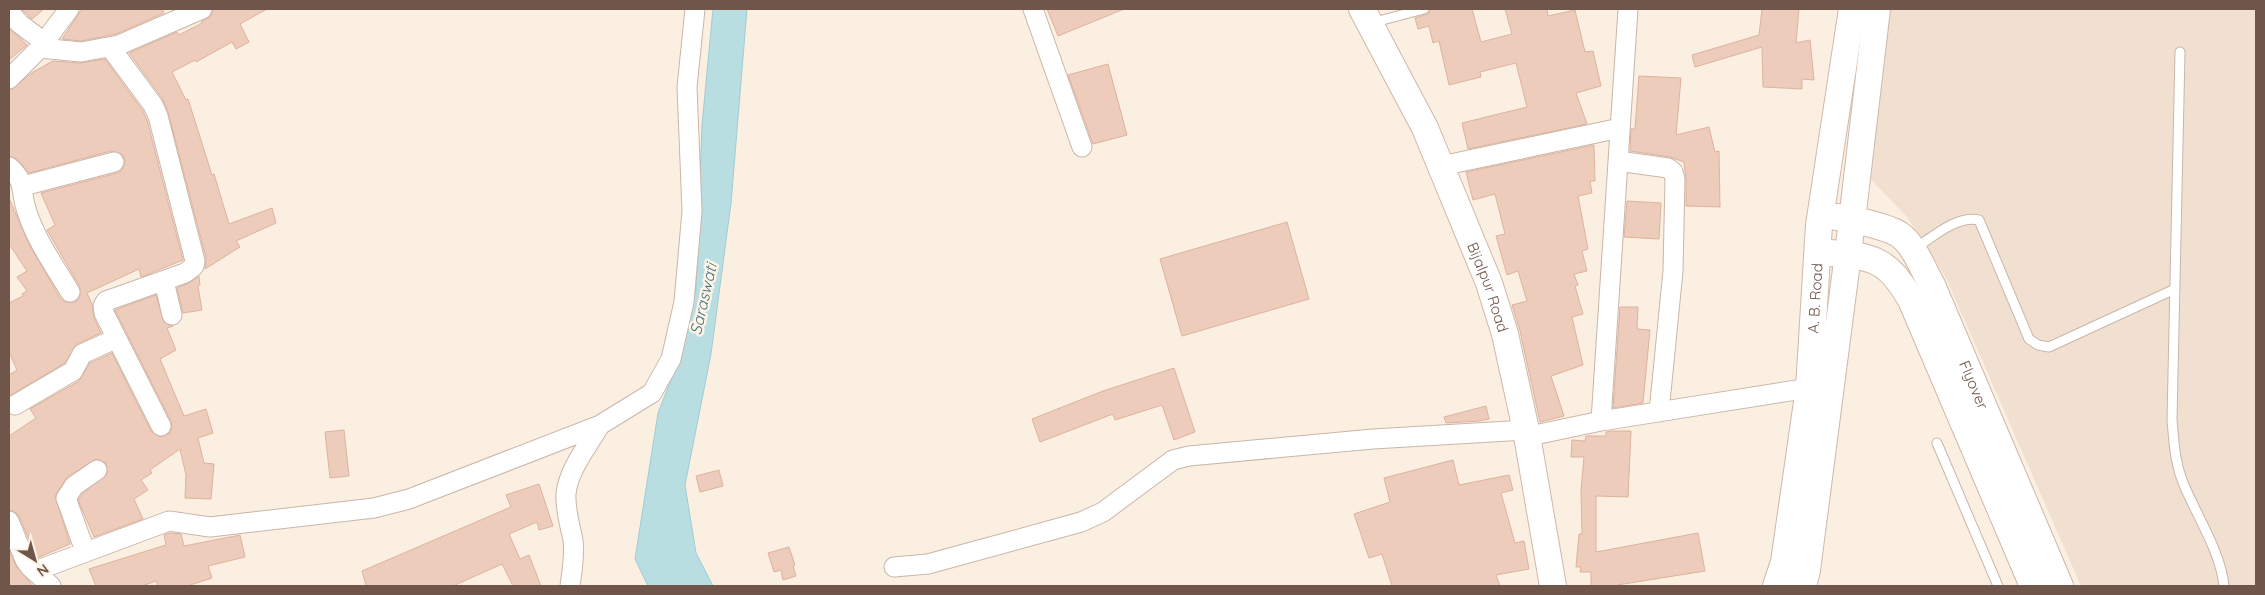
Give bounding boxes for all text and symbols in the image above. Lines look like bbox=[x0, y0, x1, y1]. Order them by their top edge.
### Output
street label: Bijalpur Road bbox=[1464, 239, 1513, 334]
water label: Saraswati bbox=[685, 260, 721, 337]
street label: A. B. Road bbox=[1803, 263, 1826, 334]
street label: Flyover bbox=[1956, 357, 1993, 412]
north arrow bbox=[10, 535, 60, 585]
text: N bbox=[33, 560, 52, 581]

